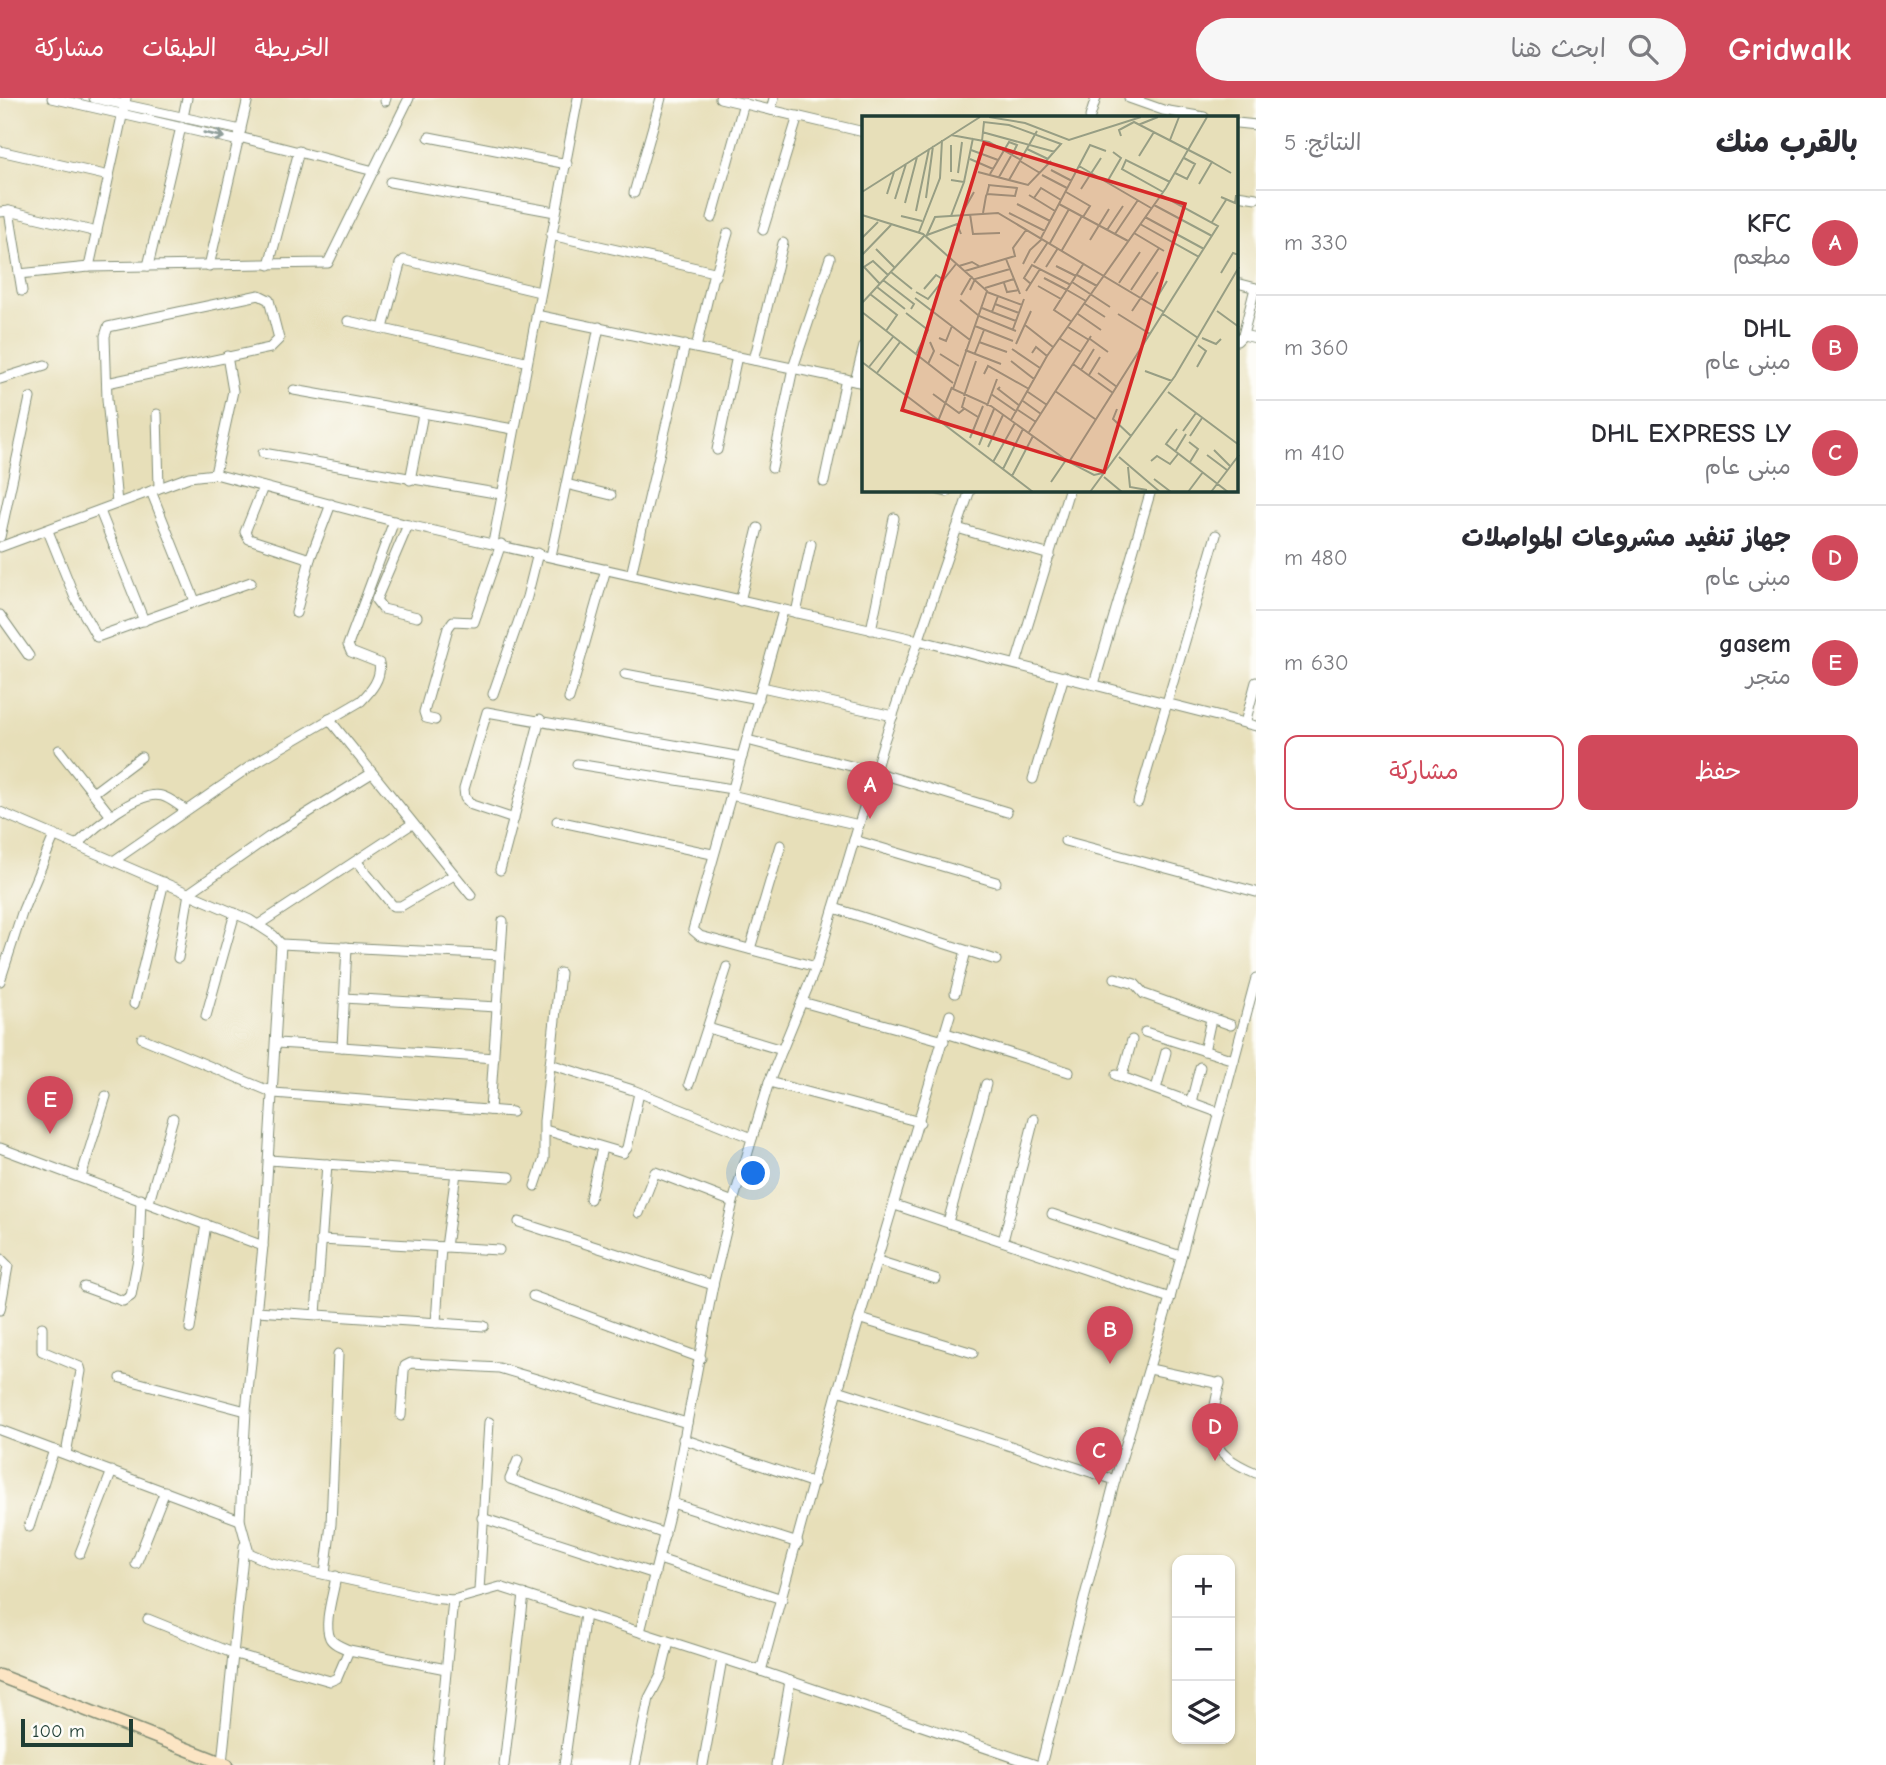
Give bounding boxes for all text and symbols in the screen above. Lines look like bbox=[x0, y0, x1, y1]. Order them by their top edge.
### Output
search box bbox=[1196, 18, 1686, 81]
icon: search bbox=[1624, 30, 1662, 68]
text: Gridwalk bbox=[1728, 30, 1851, 68]
text: مشاركة bbox=[35, 34, 104, 62]
text: الطبقات bbox=[142, 34, 217, 62]
text: الخريطة bbox=[255, 34, 329, 62]
text: ابحث هنا bbox=[1510, 34, 1606, 64]
inset map bbox=[862, 116, 1238, 492]
text: بالقرب منك bbox=[1716, 125, 1858, 160]
one-way arrow bbox=[202, 129, 225, 142]
text: النتائج: 5 bbox=[1284, 129, 1361, 156]
text: KFC bbox=[1747, 209, 1791, 239]
text: 330 m bbox=[1284, 229, 1348, 256]
text: A bbox=[1829, 229, 1841, 256]
text: مطعم bbox=[1733, 243, 1791, 270]
text: DHL bbox=[1743, 314, 1791, 344]
text: 360 m bbox=[1284, 334, 1349, 361]
text: B bbox=[1828, 334, 1842, 361]
text: مبنى عام bbox=[1705, 348, 1791, 375]
text: DHL EXPRESS LY bbox=[1591, 419, 1791, 449]
text: 410 m bbox=[1284, 439, 1345, 466]
text: C bbox=[1828, 439, 1842, 466]
text: مبنى عام bbox=[1705, 453, 1791, 480]
text: جهاز تنفيد مشروعات المواصلات bbox=[1462, 523, 1791, 553]
text: 480 m bbox=[1284, 544, 1348, 571]
text: D bbox=[1828, 544, 1842, 571]
text: مبنى عام bbox=[1705, 564, 1791, 591]
text: gasem bbox=[1719, 629, 1791, 659]
text: 630 m bbox=[1284, 649, 1349, 676]
text: E bbox=[1828, 649, 1842, 676]
text: متجر bbox=[1746, 663, 1791, 690]
button: مشاركة bbox=[1284, 735, 1564, 810]
button: حفظ bbox=[1578, 735, 1858, 810]
pin: A bbox=[847, 761, 893, 819]
pin: E bbox=[27, 1076, 73, 1134]
your location bbox=[736, 1156, 770, 1190]
pin: B bbox=[1087, 1306, 1133, 1364]
pin: D bbox=[1192, 1403, 1238, 1461]
pin: C bbox=[1076, 1427, 1122, 1485]
map controls bbox=[1172, 1555, 1235, 1744]
button: + bbox=[1172, 1555, 1235, 1618]
button: − bbox=[1172, 1618, 1235, 1681]
button: layers bbox=[1172, 1681, 1235, 1744]
scale bar bbox=[21, 1716, 133, 1748]
text: 100 m bbox=[32, 1720, 85, 1742]

